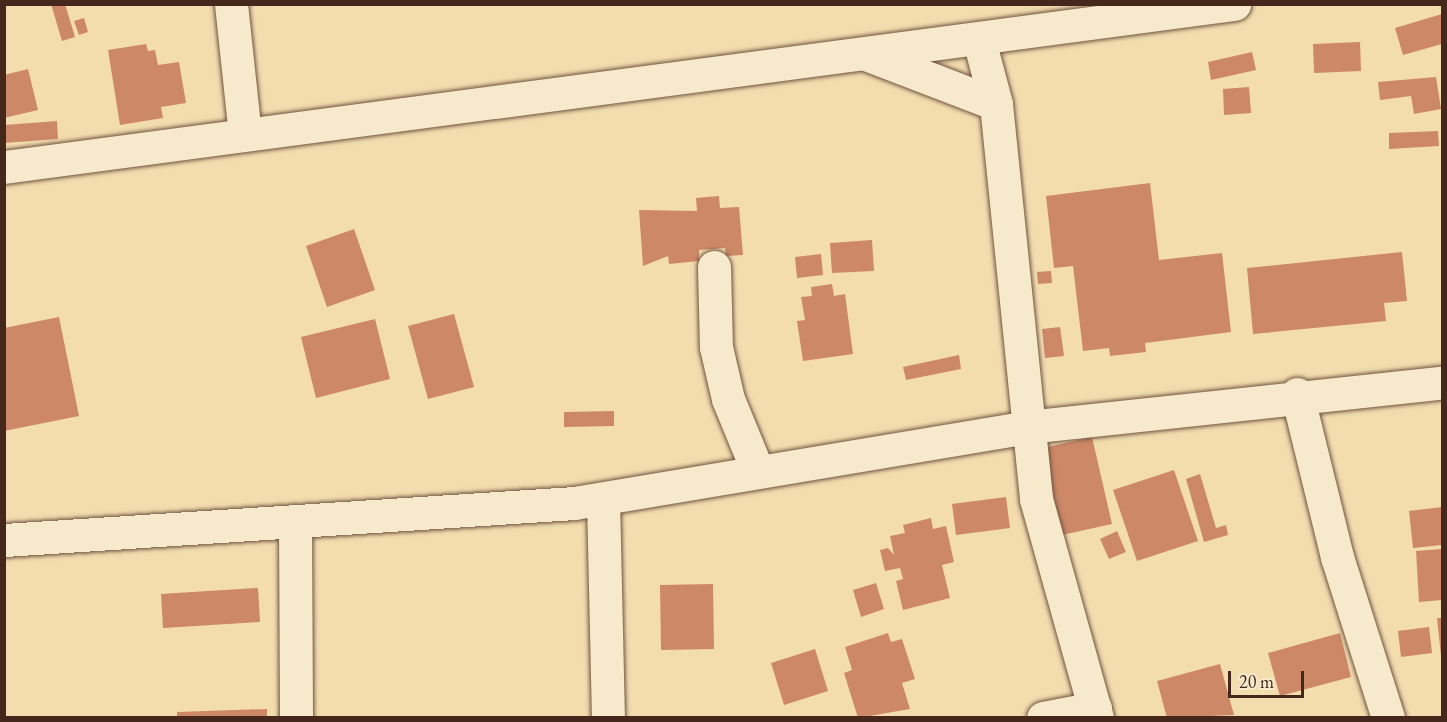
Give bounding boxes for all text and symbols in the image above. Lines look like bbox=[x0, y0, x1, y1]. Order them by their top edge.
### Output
scale bar bbox=[1231, 659, 1308, 697]
text: 20 m bbox=[1239, 670, 1274, 693]

